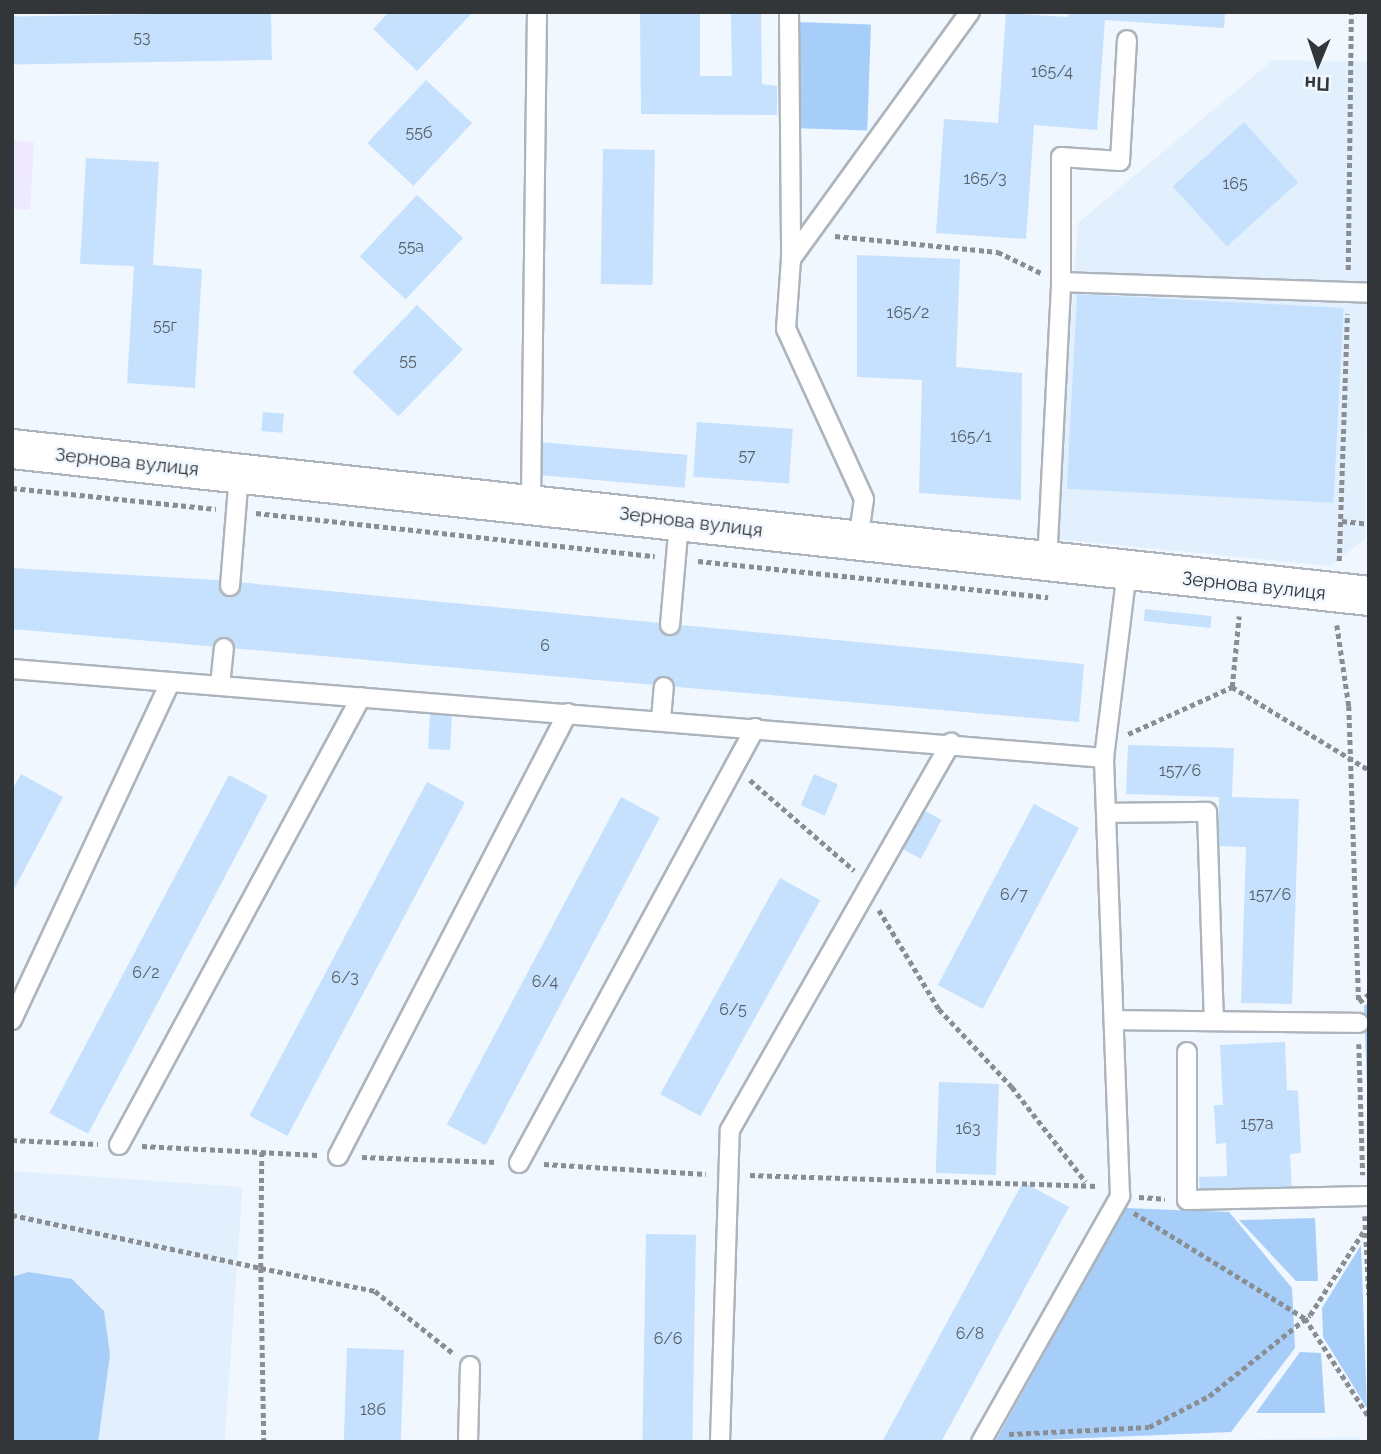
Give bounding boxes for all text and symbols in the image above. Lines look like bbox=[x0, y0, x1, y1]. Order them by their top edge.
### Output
house number: 53 bbox=[133, 28, 151, 48]
north arrow bbox=[1283, 28, 1353, 98]
house number: 165/4 bbox=[1031, 62, 1073, 82]
text: Пн bbox=[1304, 73, 1330, 95]
house number: 55б bbox=[405, 123, 433, 143]
house number: 165/3 bbox=[964, 169, 1006, 189]
house number: 165 bbox=[1222, 174, 1248, 194]
house number: 55а bbox=[398, 237, 424, 257]
house number: 165/2 bbox=[887, 303, 929, 323]
house number: 55г bbox=[153, 316, 177, 336]
house number: 55 bbox=[399, 351, 417, 371]
house number: 165/1 bbox=[950, 427, 992, 447]
street label: Зернова вулиця bbox=[54, 443, 200, 481]
house number: 57 bbox=[738, 446, 756, 466]
street label: Зернова вулиця bbox=[618, 502, 764, 542]
street label: Зернова вулиця bbox=[1181, 567, 1327, 605]
house number: 6 bbox=[540, 636, 550, 656]
house number: 157/6 bbox=[1159, 761, 1201, 781]
house number: 6/7 bbox=[1000, 885, 1028, 905]
house number: 157/6 bbox=[1249, 885, 1291, 905]
house number: 6/2 bbox=[132, 963, 160, 983]
house number: 6/3 bbox=[331, 968, 359, 988]
house number: 6/4 bbox=[532, 972, 558, 992]
house number: 6/5 bbox=[719, 1000, 747, 1020]
house number: 157а bbox=[1241, 1114, 1273, 1134]
house number: 163 bbox=[955, 1119, 981, 1139]
house number: 6/8 bbox=[956, 1324, 984, 1344]
house number: 6/6 bbox=[654, 1329, 682, 1349]
house number: 18б bbox=[360, 1400, 386, 1420]

